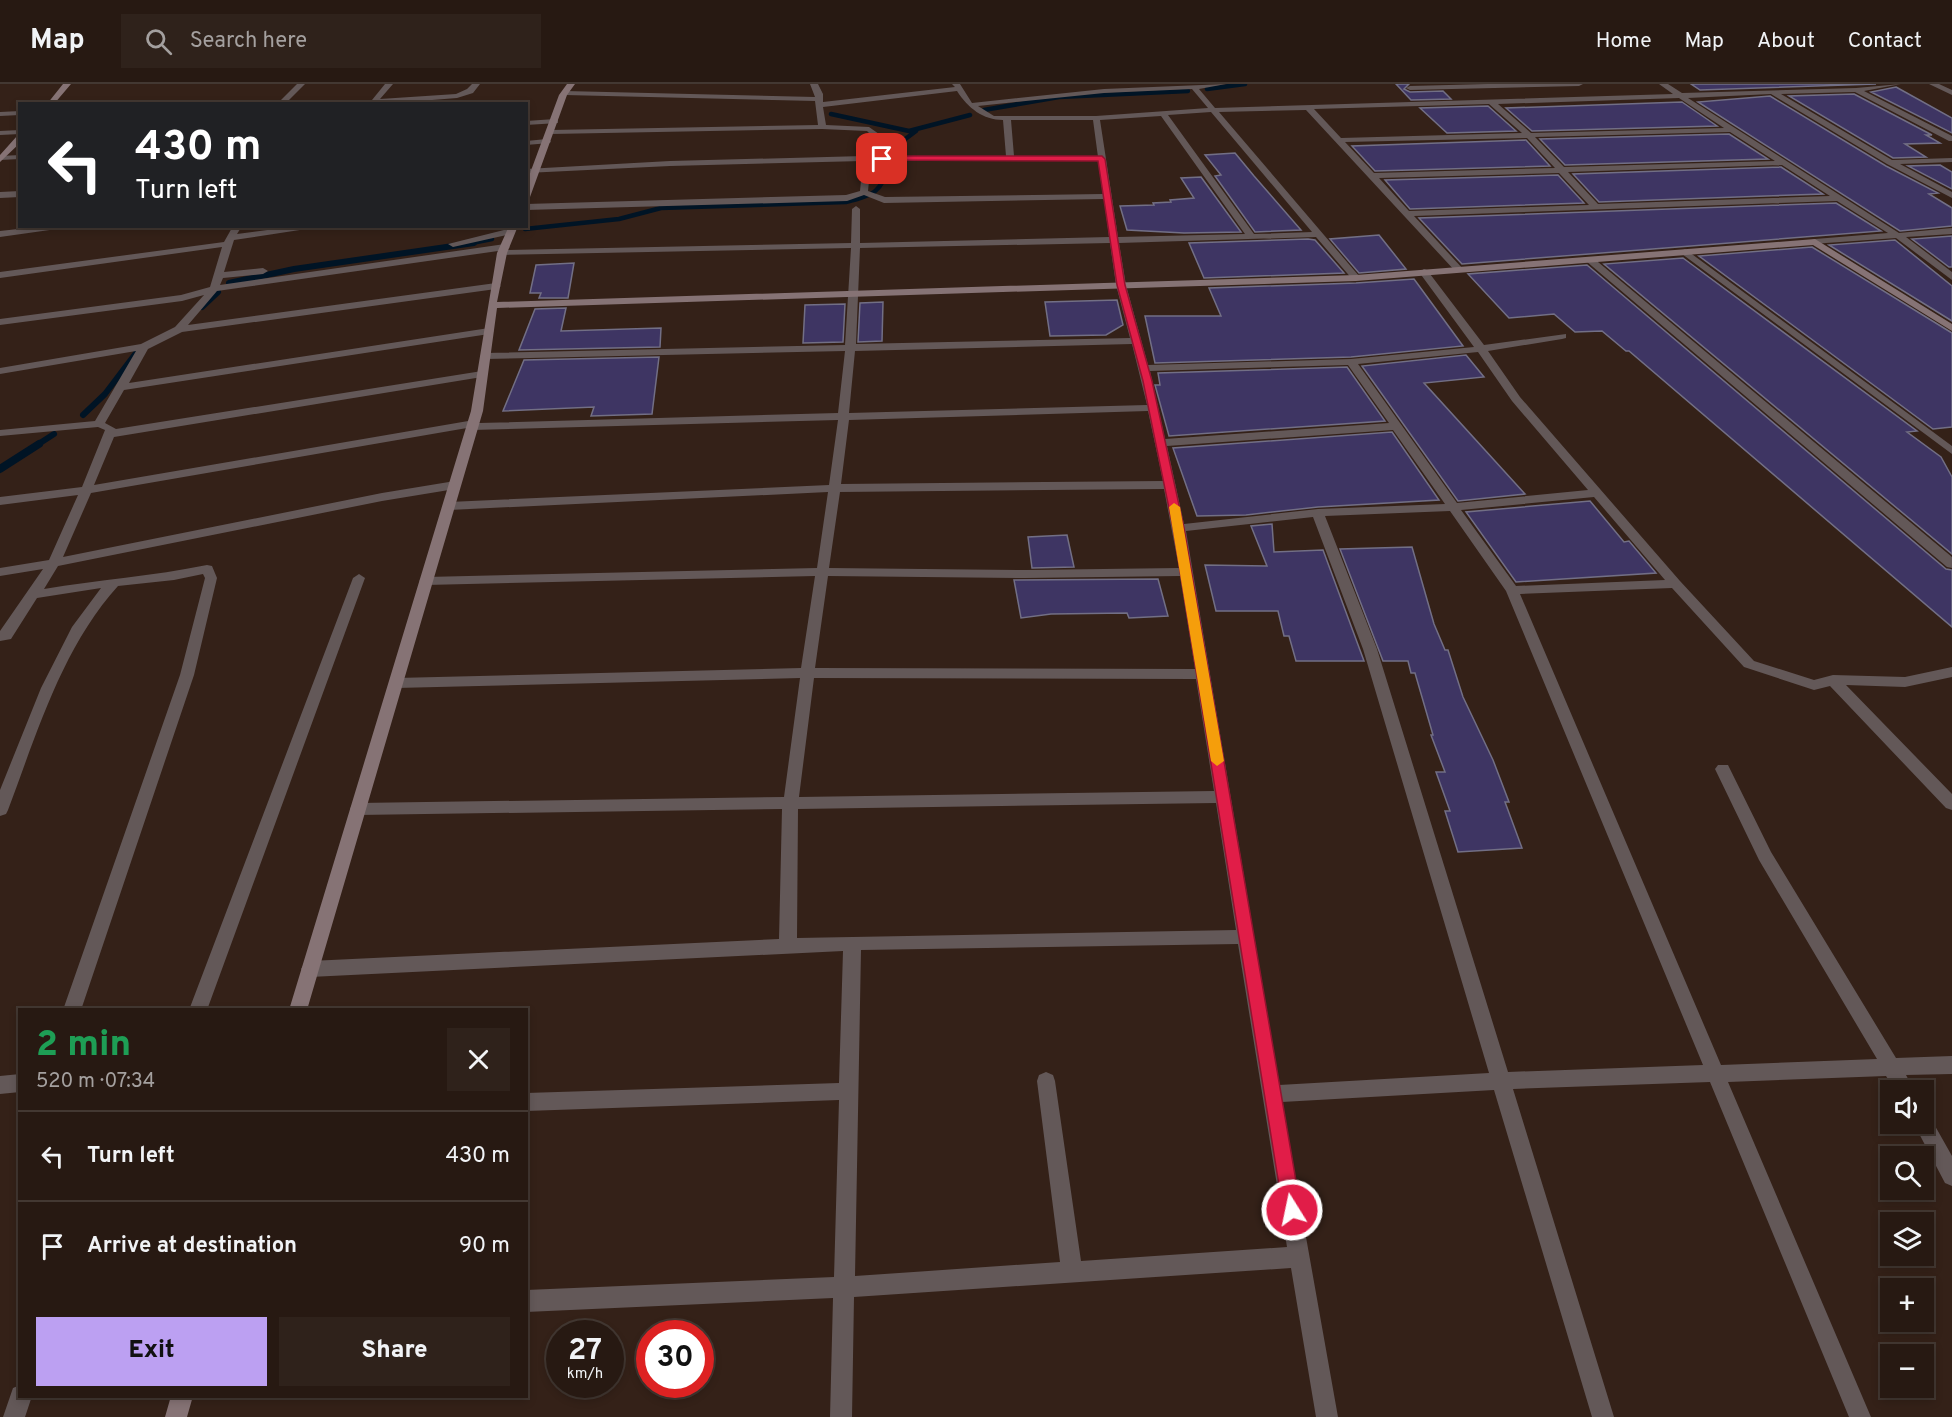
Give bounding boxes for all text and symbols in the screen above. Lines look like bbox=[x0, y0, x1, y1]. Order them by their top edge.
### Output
search box bbox=[121, 14, 541, 68]
text: Map bbox=[30, 23, 85, 59]
icon: search bbox=[142, 25, 175, 58]
text: Search here bbox=[190, 28, 307, 55]
text: Home bbox=[1596, 28, 1652, 55]
text: Map bbox=[1685, 28, 1724, 55]
text: About bbox=[1757, 28, 1815, 55]
text: Contact bbox=[1848, 28, 1922, 55]
text: 430 m bbox=[135, 122, 261, 175]
icon: left bbox=[36, 126, 114, 204]
pin bbox=[856, 133, 907, 184]
icon: arrive bbox=[865, 142, 898, 175]
text: Turn left bbox=[135, 174, 237, 208]
text: 2 min bbox=[36, 1023, 131, 1069]
button: close bbox=[447, 1028, 510, 1091]
text: 520 m · 07:34 bbox=[36, 1069, 155, 1095]
map controls bbox=[1880, 1080, 1934, 1398]
button: sound bbox=[1880, 1080, 1934, 1134]
icon: left bbox=[36, 1140, 69, 1173]
text: Turn left bbox=[87, 1143, 175, 1170]
text: 430 m bbox=[445, 1143, 510, 1170]
button: search bbox=[1880, 1146, 1934, 1200]
position arrow bbox=[1260, 1178, 1324, 1242]
button: layers bbox=[1880, 1212, 1934, 1266]
icon: arrive bbox=[36, 1230, 69, 1263]
text: Arrive at destination bbox=[87, 1233, 297, 1260]
text: 90 m bbox=[459, 1233, 510, 1260]
button: + bbox=[1880, 1278, 1934, 1332]
button: Exit bbox=[36, 1317, 267, 1386]
button: Share bbox=[279, 1317, 510, 1386]
speed limit sign: 30 bbox=[636, 1320, 714, 1398]
text: 27 bbox=[568, 1333, 602, 1370]
button: − bbox=[1880, 1344, 1934, 1398]
text: km/h bbox=[567, 1365, 603, 1384]

